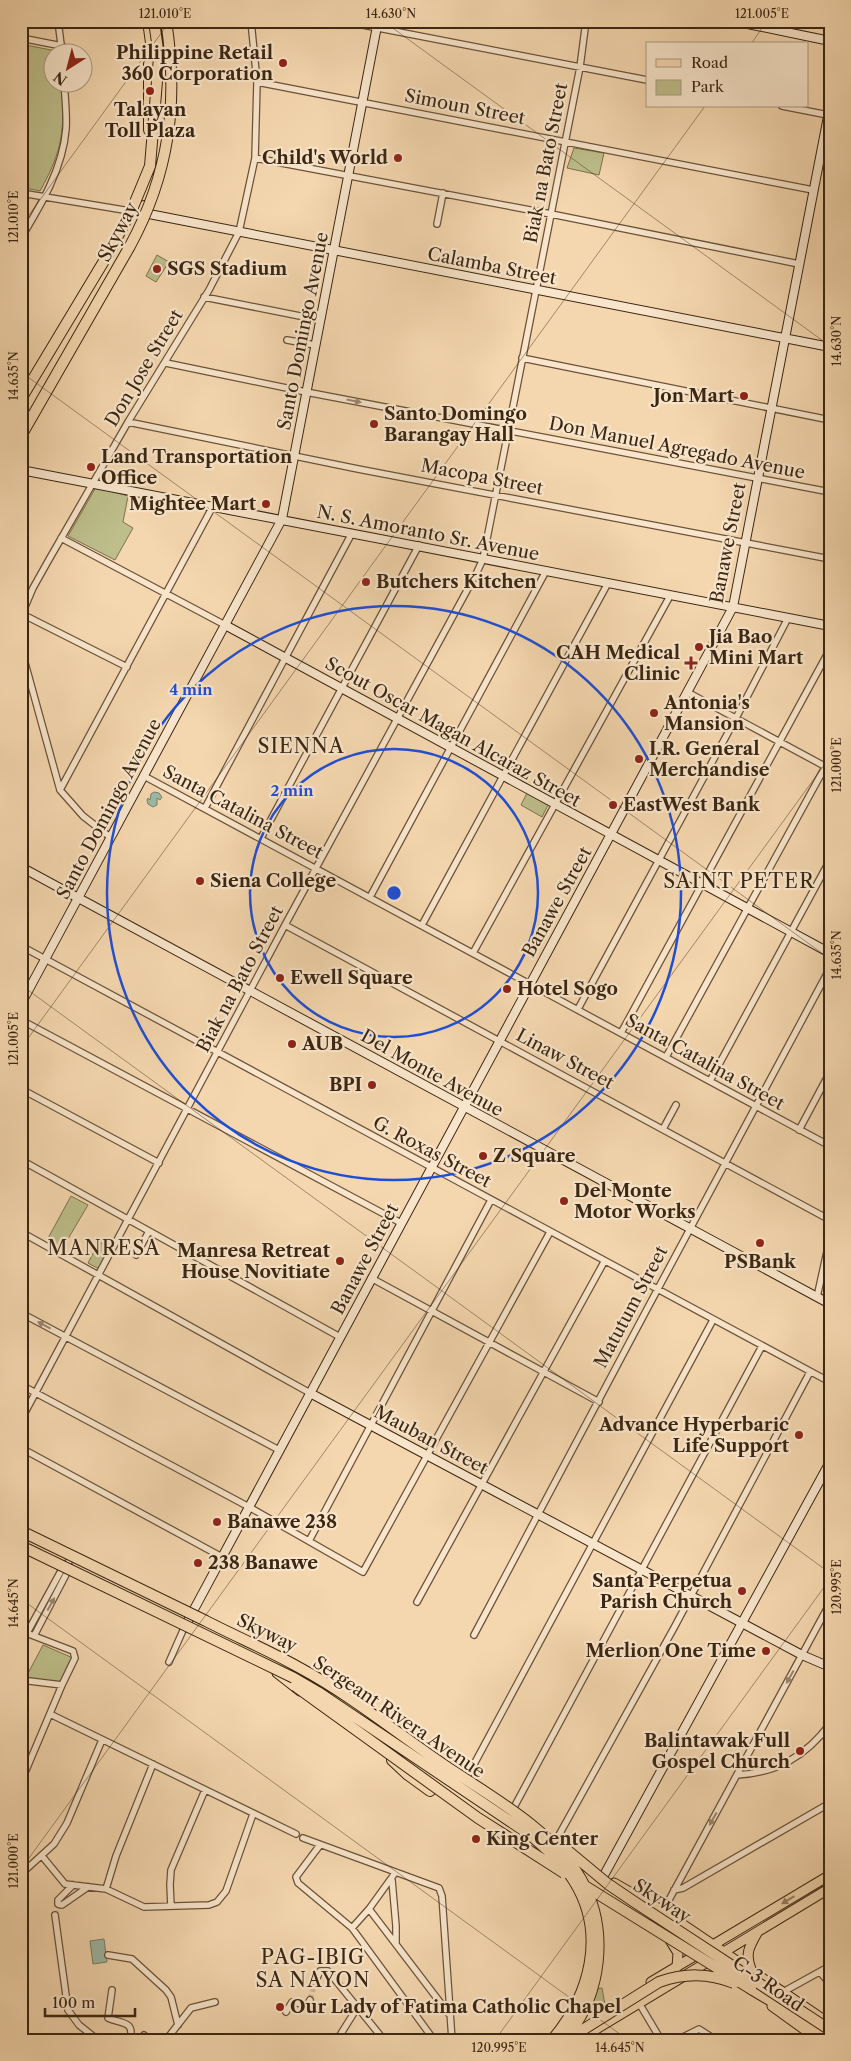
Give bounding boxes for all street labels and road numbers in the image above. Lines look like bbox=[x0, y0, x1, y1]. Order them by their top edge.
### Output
street label: Biak na Bato Street bbox=[520, 80, 572, 245]
street label: Simoun Street bbox=[403, 85, 528, 130]
street label: Skyway bbox=[93, 198, 143, 266]
street label: Santo Domingo Avenue bbox=[273, 230, 333, 432]
street label: Calamba Street bbox=[426, 243, 559, 289]
street label: Don Jose Street bbox=[100, 305, 188, 430]
street label: Don Manuel Agregado Avenue bbox=[547, 412, 807, 484]
street label: Macopa Street bbox=[419, 454, 546, 500]
street label: Banawe Street bbox=[705, 480, 751, 605]
street label: N. S. Amoranto Sr. Avenue bbox=[315, 501, 541, 565]
street label: Scout Oscar Magan Alcaraz Street bbox=[321, 652, 585, 812]
street label: Santo Domingo Avenue bbox=[52, 715, 166, 903]
street label: Santa Catalina Street bbox=[159, 760, 327, 864]
street label: Banawe Street bbox=[518, 842, 597, 961]
street label: Biak na Bato Street bbox=[192, 901, 288, 1056]
street label: Santa Catalina Street bbox=[622, 1009, 789, 1115]
street label: Linaw Street bbox=[512, 1024, 618, 1094]
street label: Del Monte Avenue bbox=[357, 1025, 507, 1121]
street label: G. Roxas Street bbox=[369, 1112, 496, 1193]
street label: Banawe Street bbox=[326, 1199, 404, 1318]
street label: Matutum Street bbox=[590, 1242, 673, 1372]
street label: Mauban Street bbox=[370, 1401, 492, 1480]
street label: Skyway bbox=[233, 1609, 302, 1657]
street label: Sergeant Rivera Avenue bbox=[309, 1651, 489, 1783]
street label: Skyway bbox=[629, 1874, 696, 1928]
street label: C-3 Road bbox=[728, 1952, 808, 2016]

